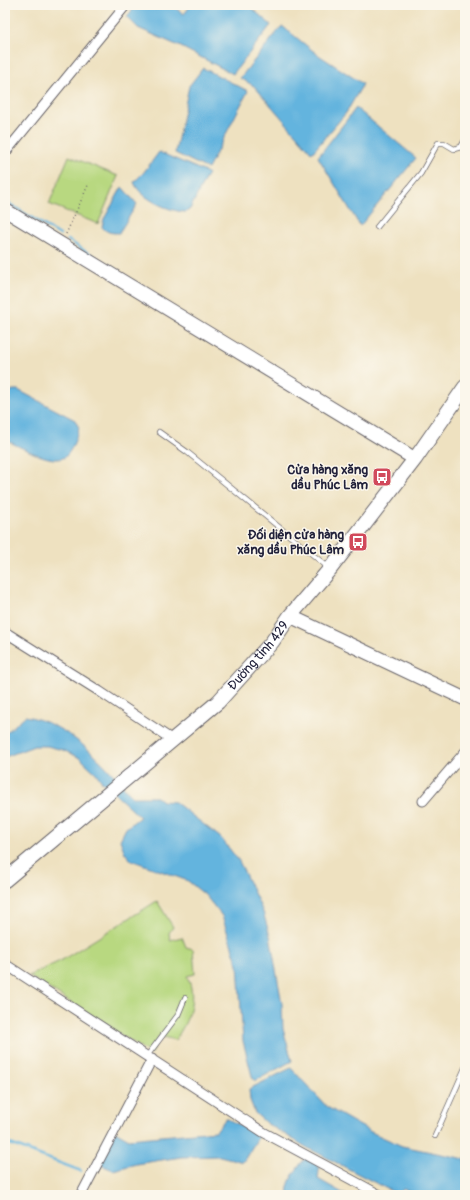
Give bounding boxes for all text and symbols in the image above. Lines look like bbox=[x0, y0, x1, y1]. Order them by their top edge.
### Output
place label: Cửa hàng xăng dầu Phúc Lâm bbox=[287, 462, 368, 493]
bus stop icon: Cửa hàng xăng dầu Phúc Lâm bbox=[371, 466, 393, 488]
place label: Đối diện cửa hàng xăng dầu Phúc Lâm bbox=[236, 527, 344, 558]
bus stop icon: Đối diện cửa hàng xăng dầu Phúc Lâm bbox=[347, 531, 369, 553]
street label: Đường tỉnh 429 bbox=[224, 618, 292, 694]

